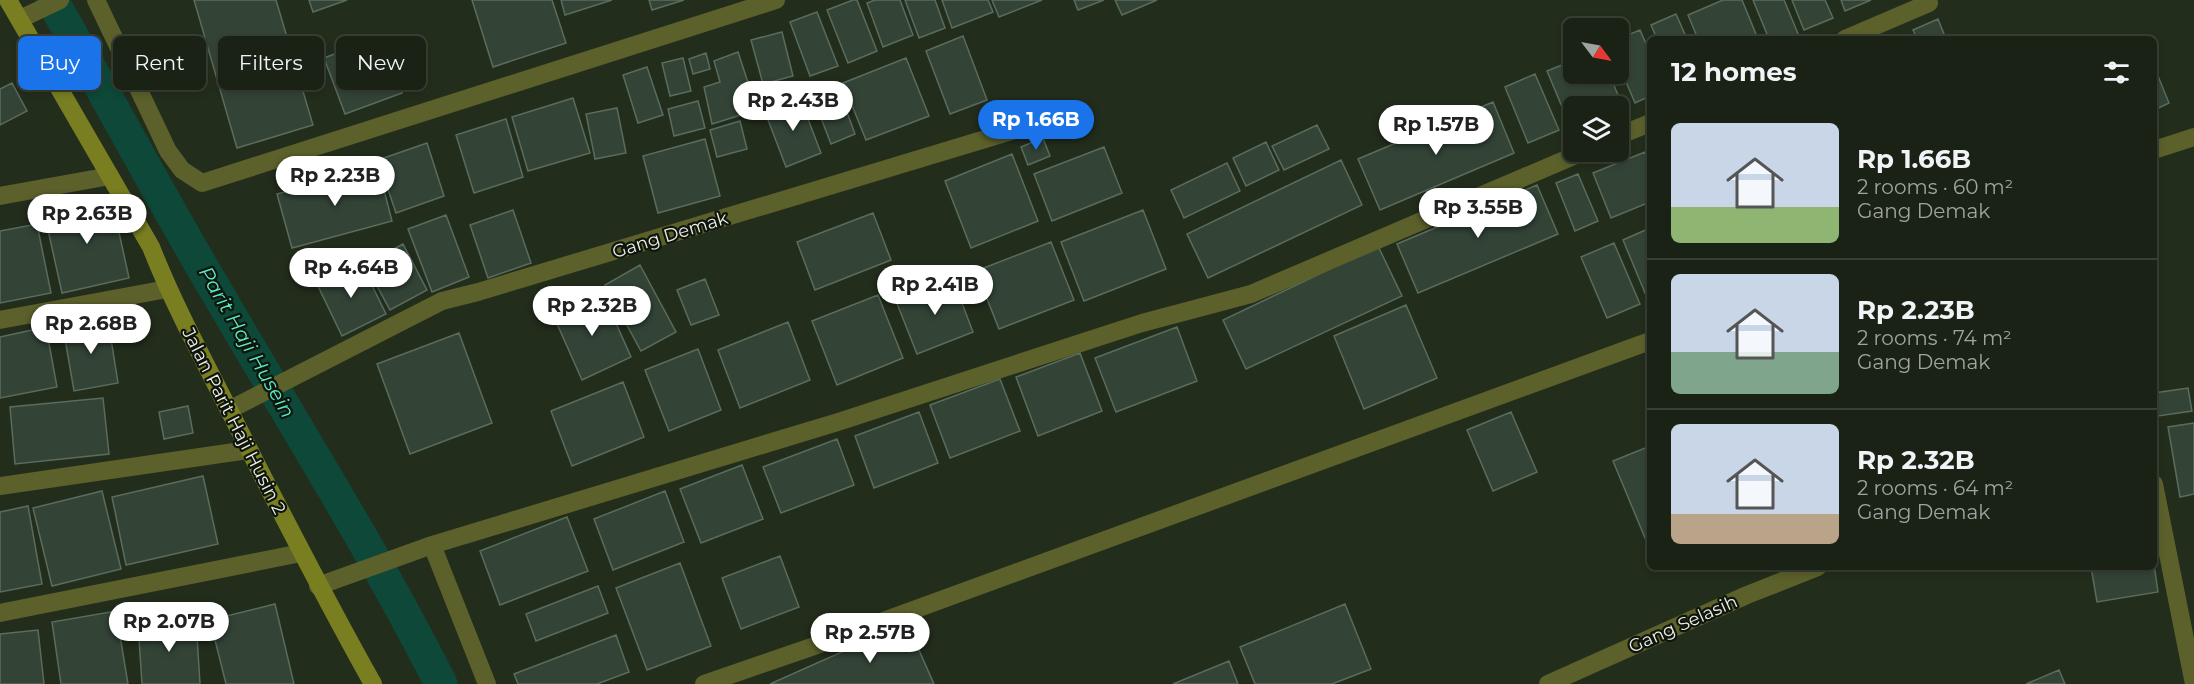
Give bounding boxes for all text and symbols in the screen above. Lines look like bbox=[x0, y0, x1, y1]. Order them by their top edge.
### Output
north arrow bbox=[1563, 18, 1629, 84]
map controls bbox=[1563, 18, 1629, 162]
chip: Buy bbox=[18, 36, 101, 90]
chip: Rent bbox=[113, 36, 206, 90]
chip: Filters bbox=[218, 36, 324, 90]
chip: New bbox=[336, 36, 426, 90]
text: 12 homes bbox=[1671, 56, 1797, 88]
icon: filters bbox=[2100, 56, 2133, 89]
pin: Rp 2.43B bbox=[731, 81, 855, 132]
text: Rp 2.43B bbox=[747, 88, 839, 112]
button: layers bbox=[1563, 96, 1629, 162]
pin: Rp 1.66B bbox=[974, 100, 1098, 151]
pin: Rp 1.57B bbox=[1374, 105, 1498, 156]
text: Rp 1.66B bbox=[992, 107, 1080, 131]
text: Rp 1.57B bbox=[1393, 112, 1479, 136]
text: Rp 1.66B bbox=[1857, 143, 1971, 175]
icon: home bbox=[1719, 147, 1791, 219]
pin: Rp 2.23B bbox=[273, 156, 397, 207]
text: Rp 2.23B bbox=[290, 163, 380, 187]
text: 2 rooms · 60 m² bbox=[1857, 175, 2013, 199]
pin: Rp 3.55B bbox=[1416, 188, 1540, 239]
pin: Rp 2.63B bbox=[25, 194, 149, 245]
text: Rp 3.55B bbox=[1433, 195, 1523, 219]
text: Gang Demak bbox=[1857, 199, 1990, 223]
text: Rp 2.63B bbox=[41, 201, 133, 225]
street label: Gang Demak bbox=[609, 207, 731, 263]
pin: Rp 4.64B bbox=[289, 248, 413, 299]
text: Rp 4.64B bbox=[303, 255, 399, 279]
water label: Parit Haji Husein bbox=[194, 262, 300, 422]
pin: Rp 2.41B bbox=[873, 265, 997, 316]
text: Rp 2.41B bbox=[891, 272, 979, 296]
pin: Rp 2.32B bbox=[530, 286, 654, 337]
text: Rp 2.32B bbox=[547, 293, 637, 317]
text: Rp 2.23B bbox=[1857, 294, 1975, 326]
icon: home bbox=[1719, 298, 1791, 370]
pin: Rp 2.68B bbox=[29, 304, 153, 355]
text: Rp 2.68B bbox=[45, 311, 137, 335]
street label: Jalan Parit Haji Husin 2 bbox=[177, 323, 291, 518]
text: 2 rooms · 74 m² bbox=[1857, 326, 2012, 350]
text: Gang Demak bbox=[1857, 350, 1990, 374]
text: Rp 2.32B bbox=[1857, 444, 1975, 476]
icon: home bbox=[1719, 448, 1791, 520]
text: 2 rooms · 64 m² bbox=[1857, 476, 2013, 500]
text: Gang Demak bbox=[1857, 500, 1990, 524]
street label: Gang Selasih bbox=[1625, 590, 1741, 658]
pin: Rp 2.07B bbox=[107, 602, 231, 653]
text: Rp 2.07B bbox=[123, 609, 215, 633]
pin: Rp 2.57B bbox=[808, 613, 932, 664]
text: Rp 2.57B bbox=[825, 620, 915, 644]

